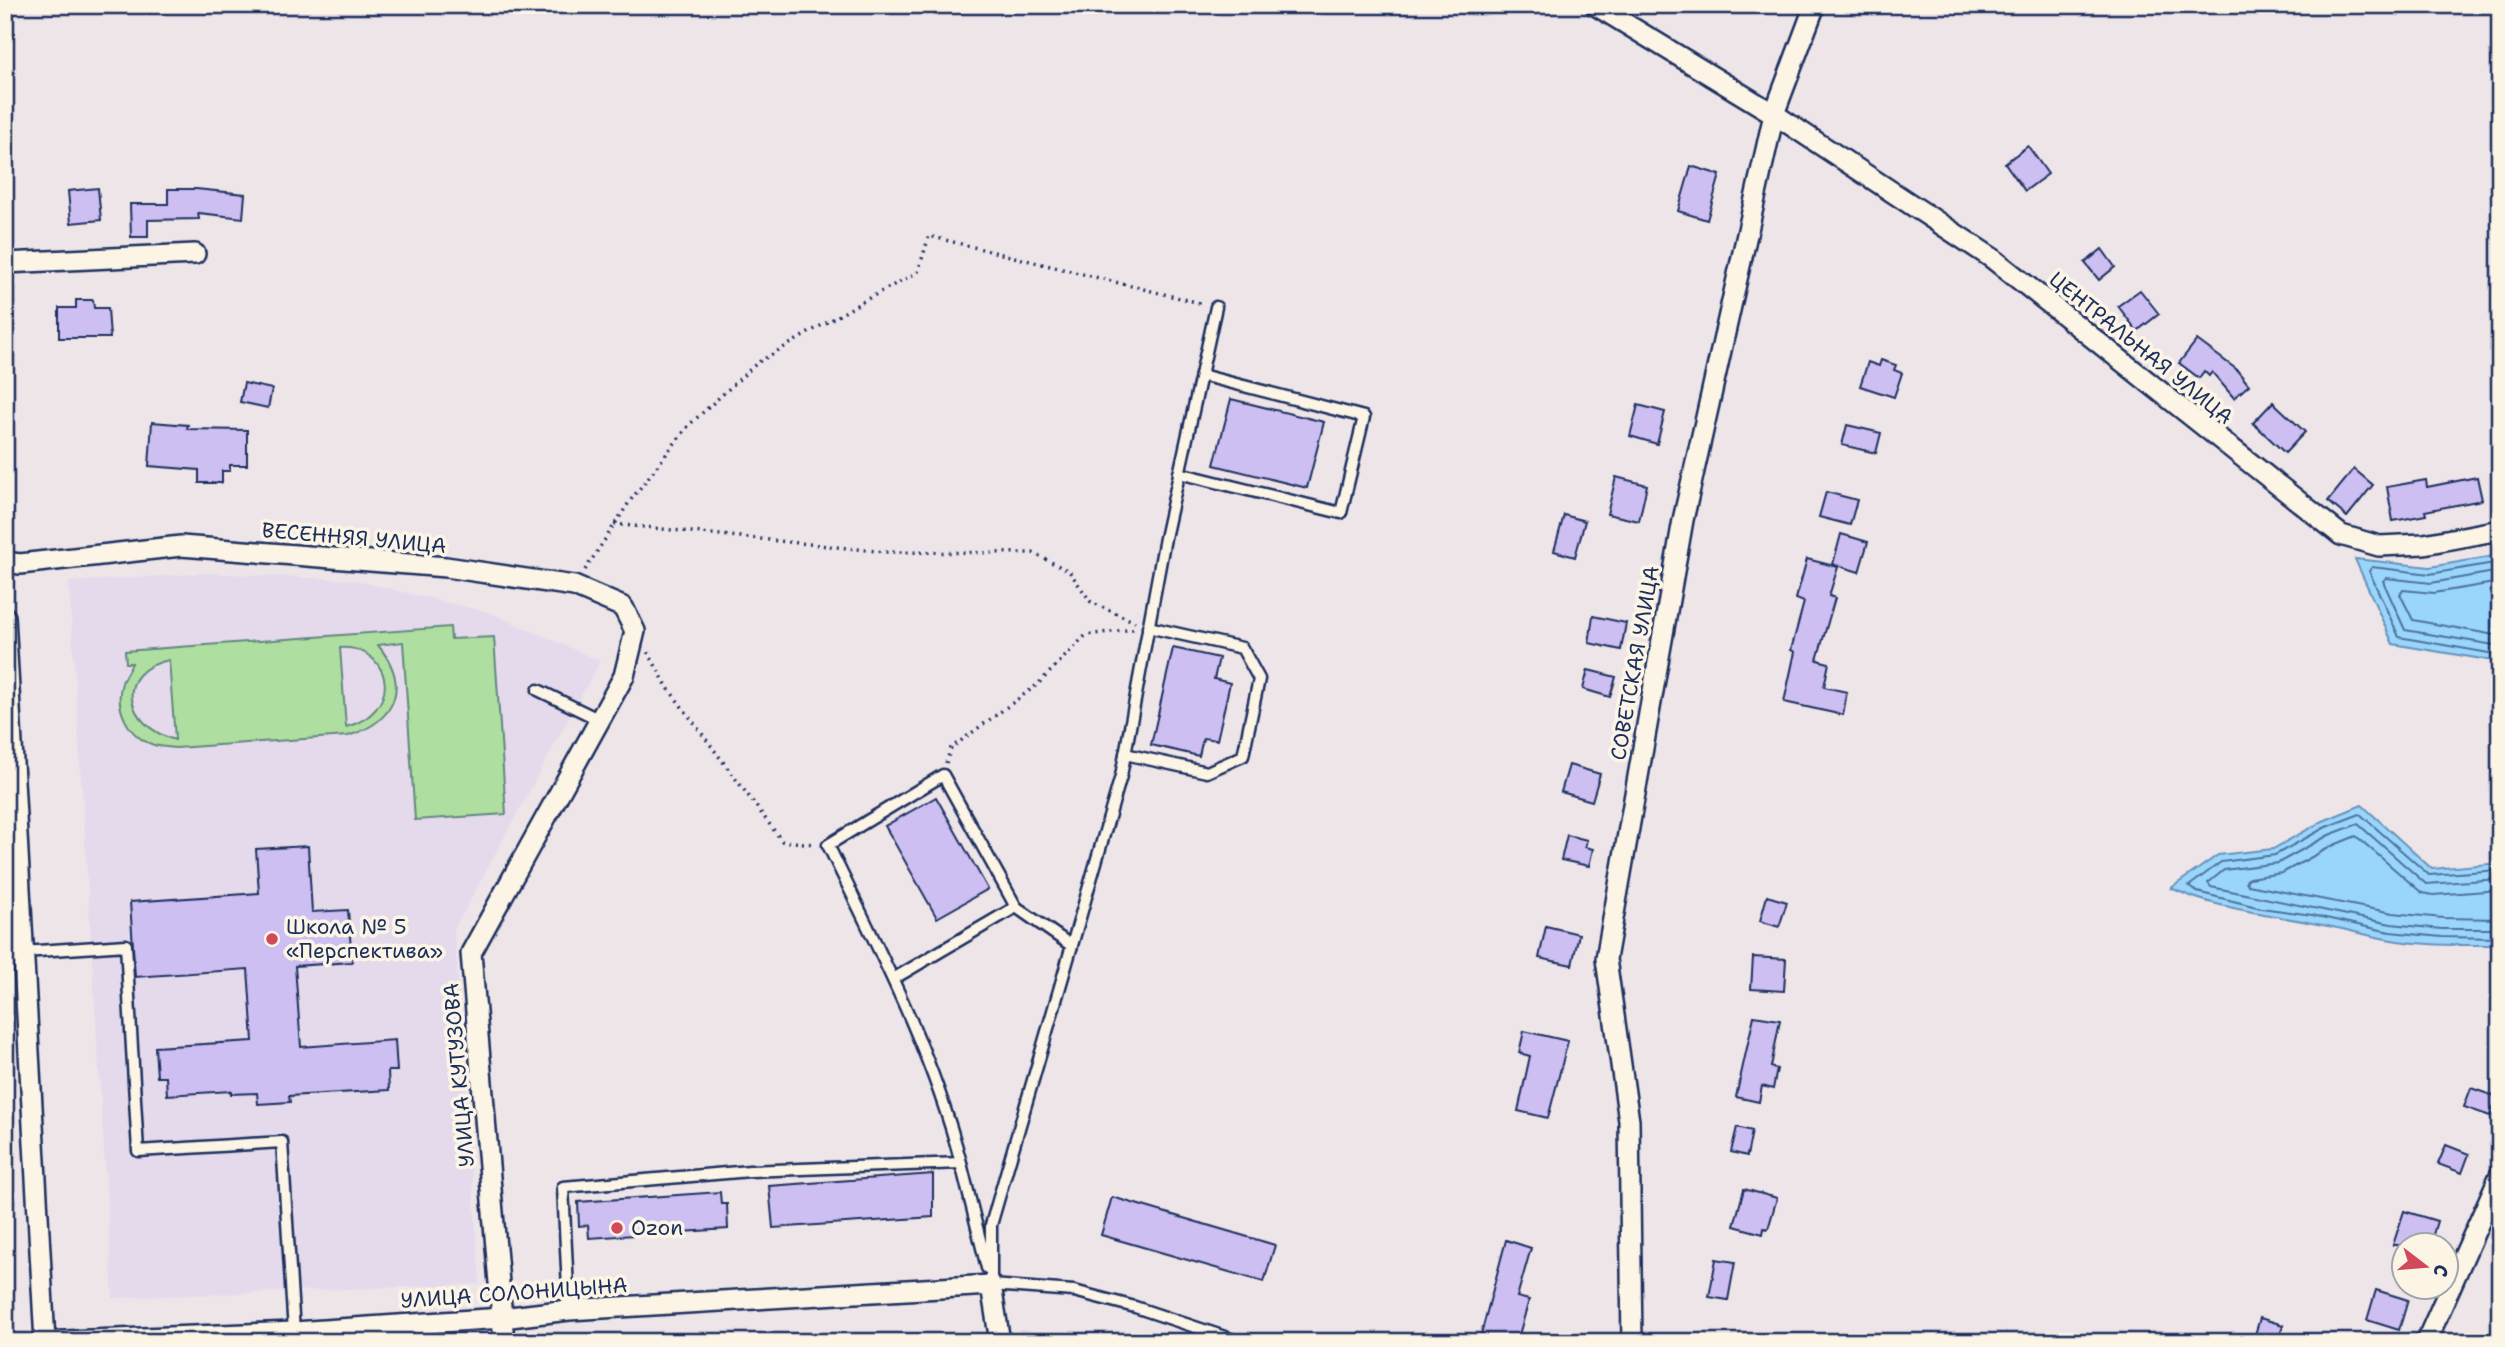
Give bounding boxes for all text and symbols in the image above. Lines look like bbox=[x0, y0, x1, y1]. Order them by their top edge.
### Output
street label: ЦЕНТРАЛЬНАЯ УЛИЦА bbox=[2043, 265, 2239, 431]
street label: ВЕСЕННЯЯ УЛИЦА bbox=[261, 516, 447, 560]
street label: СОВЕТСКАЯ УЛИЦА bbox=[1604, 564, 1666, 762]
place label: Школа № 5 «Перспектива» bbox=[286, 913, 443, 965]
marker: Школа № 5 «Перспектива» bbox=[264, 931, 280, 947]
street label: УЛИЦА КУТУЗОВА bbox=[437, 982, 481, 1168]
place label: Ozon bbox=[631, 1214, 683, 1242]
marker: Ozon bbox=[609, 1220, 625, 1236]
north arrow bbox=[2390, 1232, 2460, 1302]
text: С bbox=[2427, 1261, 2454, 1280]
street label: УЛИЦА СОЛОНИЦЫНА bbox=[400, 1271, 628, 1315]

